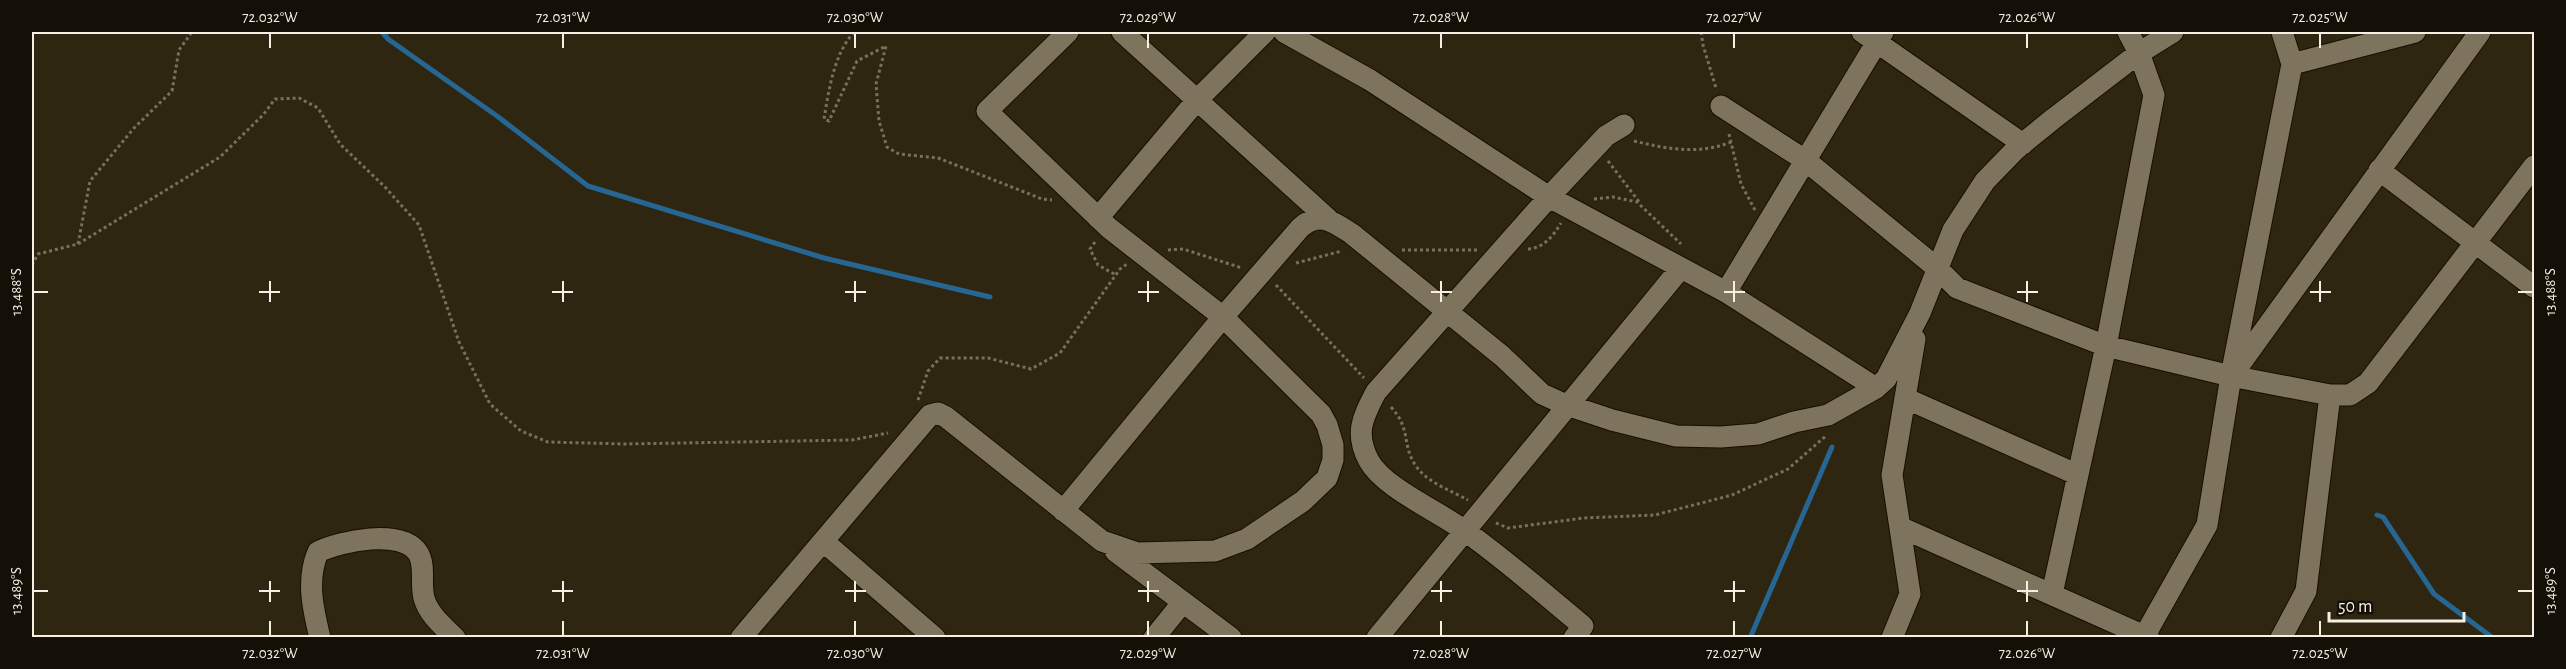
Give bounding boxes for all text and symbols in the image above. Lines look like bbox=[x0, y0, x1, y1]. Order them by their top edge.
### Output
text: 72.032°W bbox=[242, 10, 298, 25]
text: 72.031°W bbox=[536, 10, 590, 25]
text: 72.030°W bbox=[827, 10, 884, 25]
text: 72.029°W bbox=[1120, 10, 1177, 25]
text: 72.028°W bbox=[1413, 10, 1470, 25]
text: 72.027°W bbox=[1706, 10, 1762, 25]
text: 72.026°W bbox=[1999, 10, 2056, 25]
text: 72.025°W bbox=[2292, 10, 2348, 25]
text: 13.488°S bbox=[9, 268, 24, 316]
text: 13.488°S bbox=[2543, 268, 2558, 316]
text: 13.489°S bbox=[9, 567, 24, 615]
text: 13.489°S bbox=[2543, 567, 2558, 615]
scale bar bbox=[2329, 585, 2464, 623]
text: 50 m bbox=[2338, 598, 2372, 616]
text: 72.032°W bbox=[242, 646, 298, 661]
text: 72.031°W bbox=[536, 646, 590, 661]
text: 72.030°W bbox=[827, 646, 884, 661]
text: 72.029°W bbox=[1120, 646, 1177, 661]
text: 72.028°W bbox=[1413, 646, 1470, 661]
text: 72.027°W bbox=[1706, 646, 1762, 661]
text: 72.026°W bbox=[1999, 646, 2056, 661]
text: 72.025°W bbox=[2292, 646, 2348, 661]

